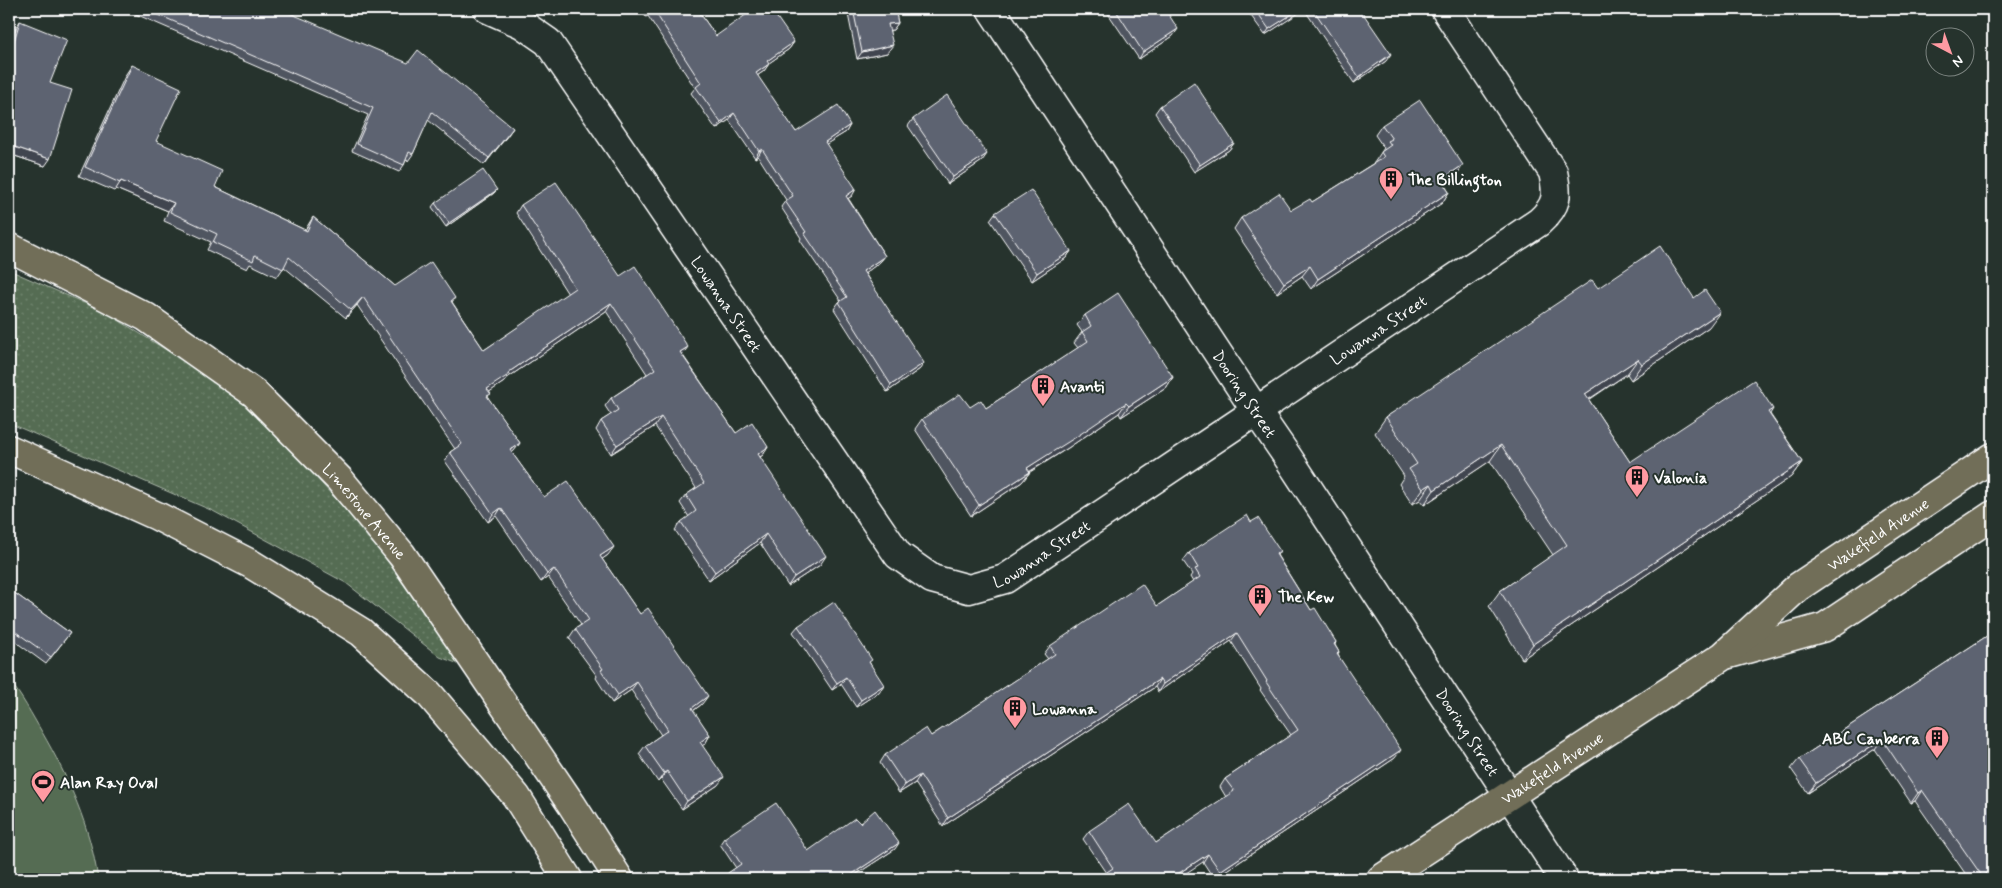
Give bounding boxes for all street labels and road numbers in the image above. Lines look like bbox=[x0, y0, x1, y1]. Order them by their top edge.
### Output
street label: Lowanna Street bbox=[685, 253, 766, 357]
street label: Lowanna Street bbox=[1327, 291, 1431, 371]
street label: Dooring Street bbox=[1207, 347, 1281, 443]
street label: Limestone Avenue bbox=[317, 459, 411, 565]
street label: Wakefield Avenue bbox=[1824, 494, 1933, 577]
street label: Lowanna Street bbox=[991, 516, 1095, 594]
street label: Dooring Street bbox=[1430, 685, 1503, 781]
street label: Wakefield Avenue bbox=[1498, 728, 1608, 810]

